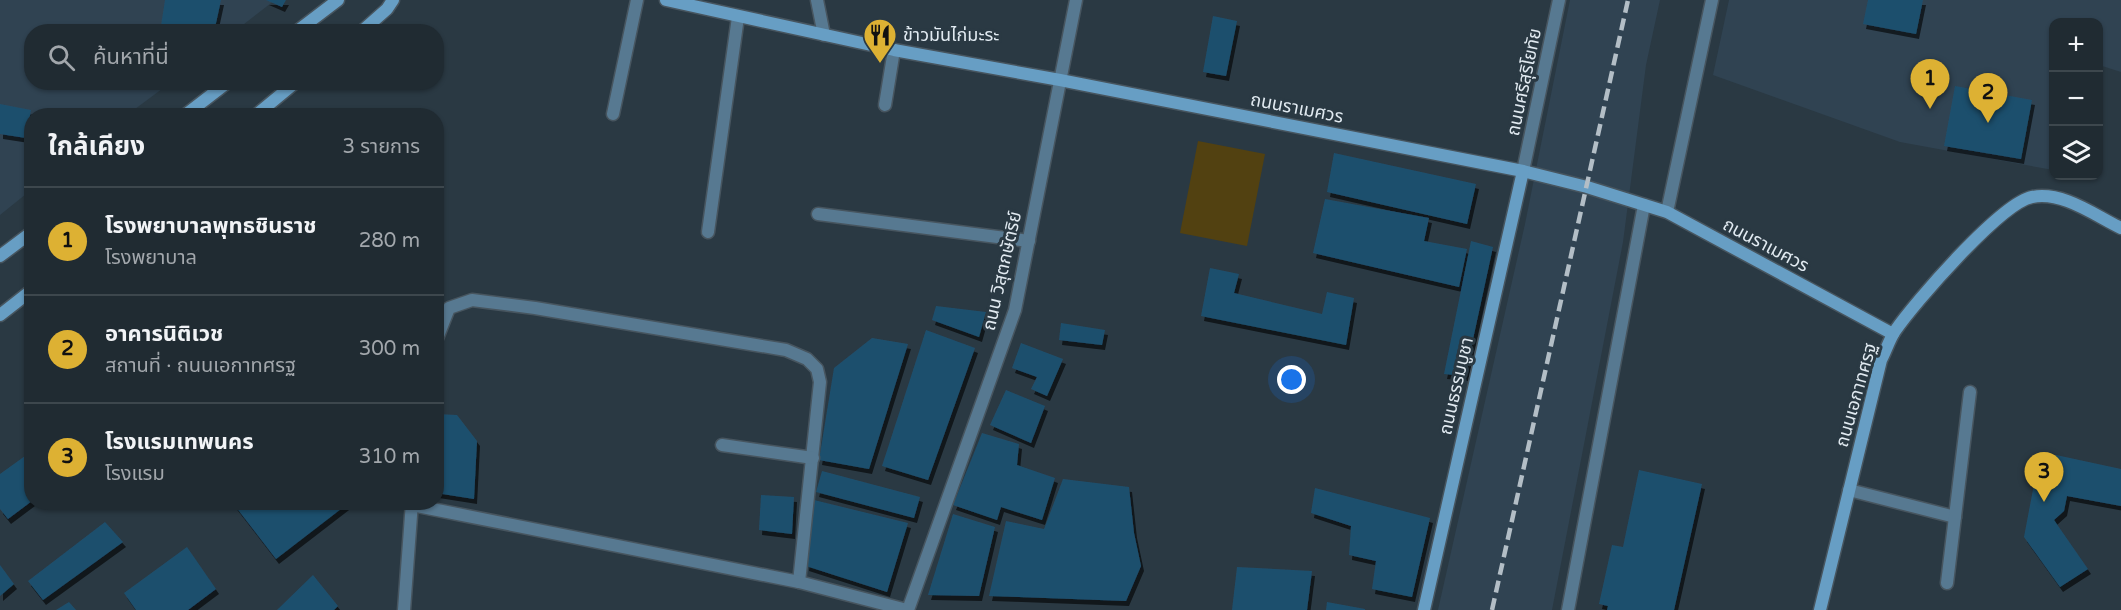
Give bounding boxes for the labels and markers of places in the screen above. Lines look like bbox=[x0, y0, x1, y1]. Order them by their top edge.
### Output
restaurant icon: ข้าวมันไก่มะระ bbox=[862, 17, 898, 64]
place label: ข้าวมันไก่มะระ bbox=[903, 24, 999, 46]
pin: 1 bbox=[1910, 60, 1950, 109]
pin: 2 bbox=[1968, 74, 2008, 123]
pin: 3 bbox=[2024, 452, 2064, 502]

